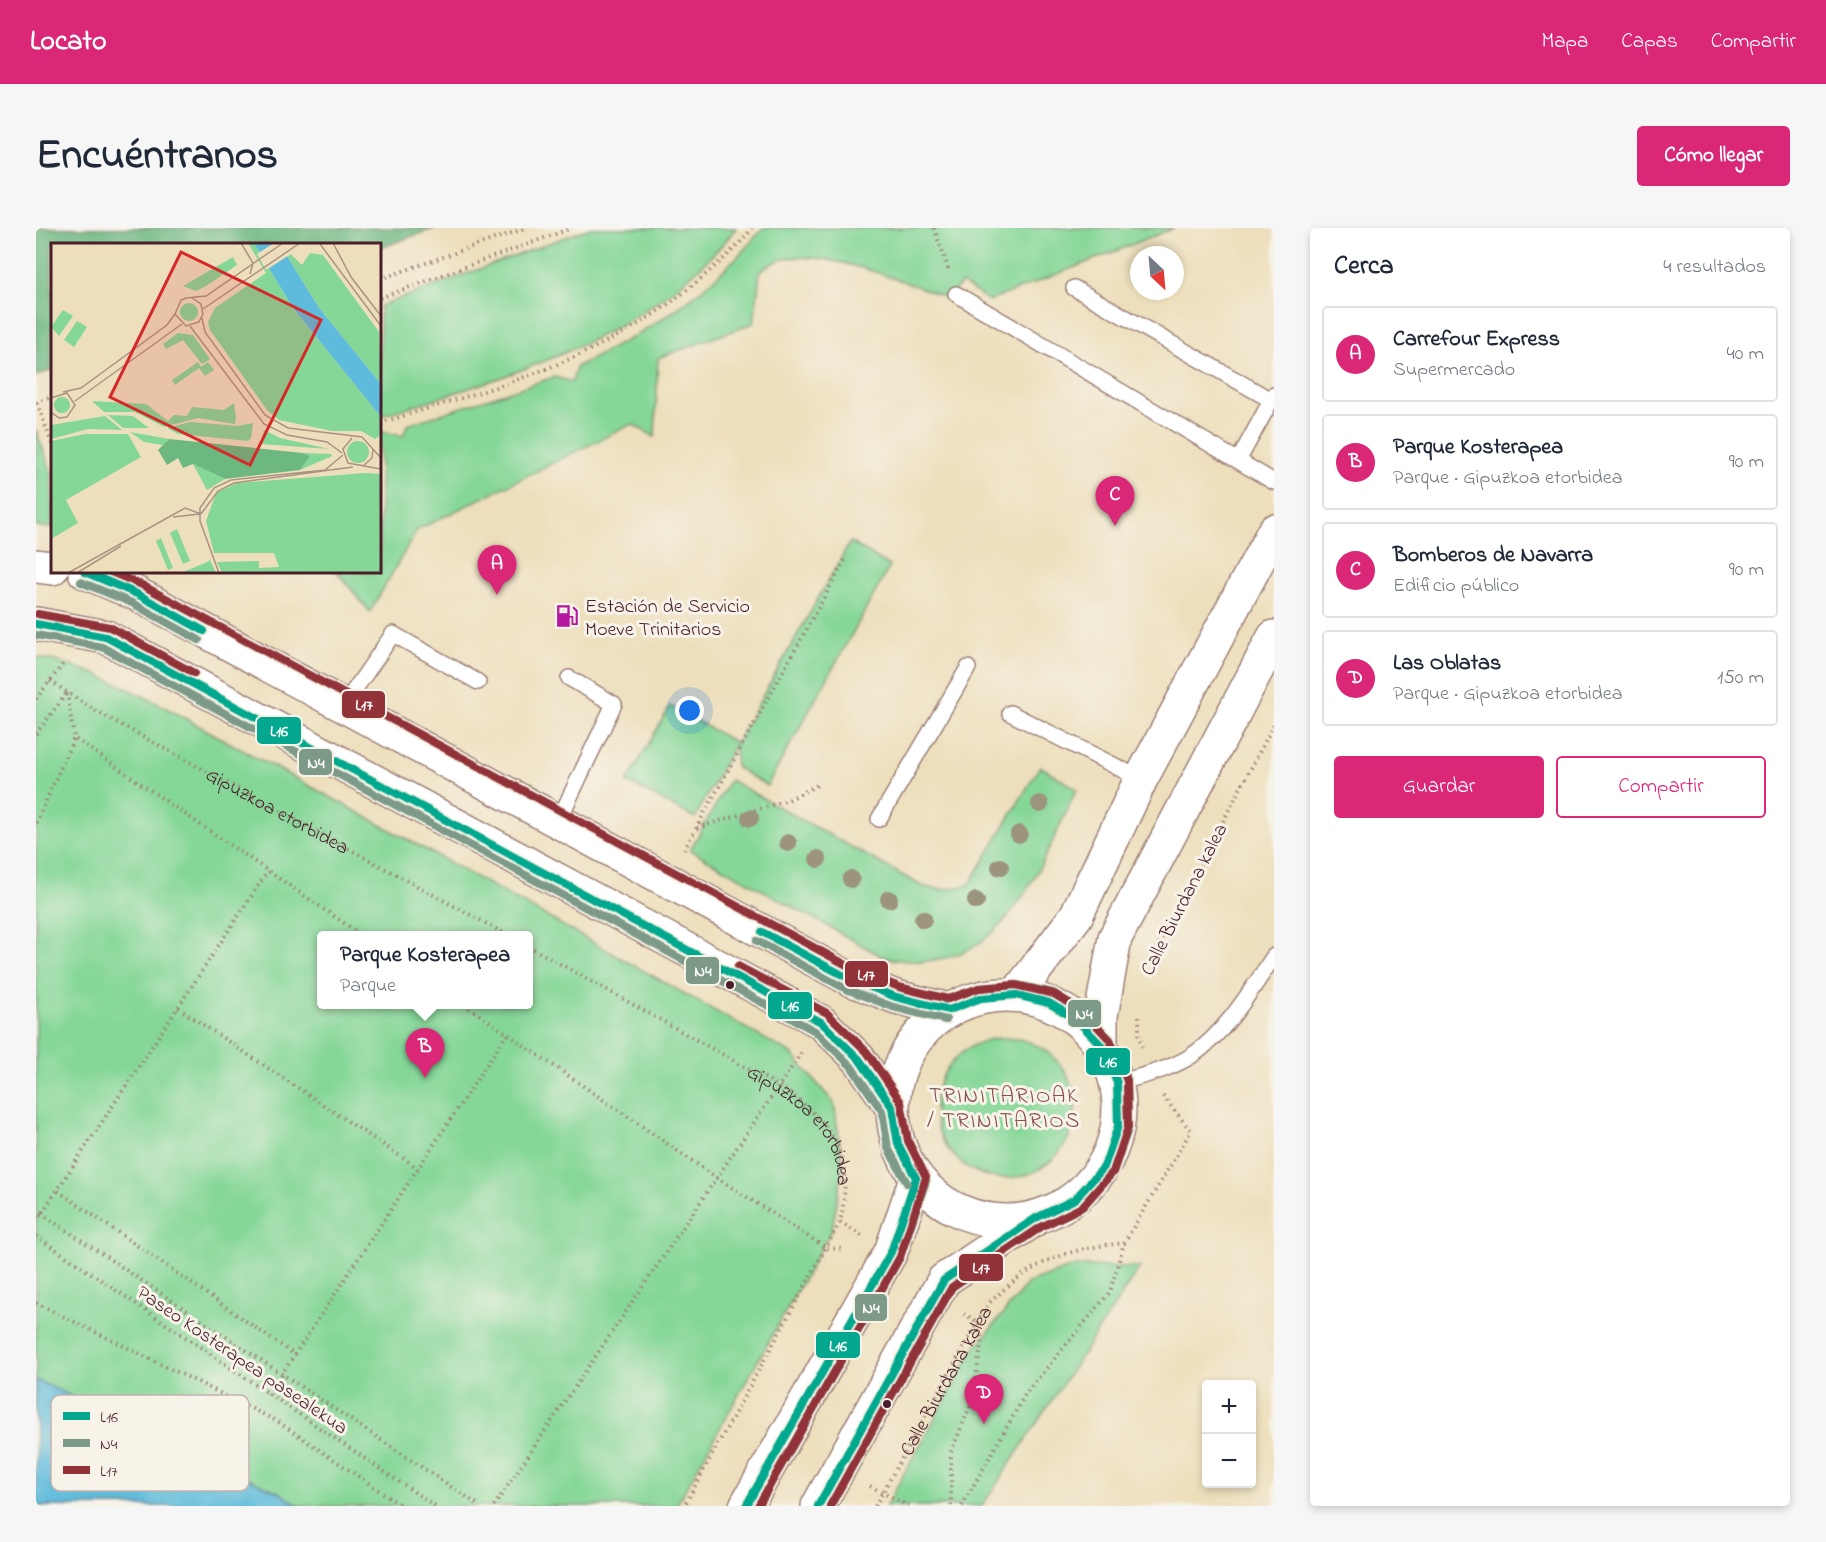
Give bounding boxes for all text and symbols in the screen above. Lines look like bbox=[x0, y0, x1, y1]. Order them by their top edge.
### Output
text: Locato bbox=[30, 22, 106, 63]
text: Mapa bbox=[1541, 27, 1588, 57]
text: Capas bbox=[1621, 27, 1678, 57]
text: Compartir bbox=[1711, 27, 1796, 57]
text: Encuéntranos bbox=[36, 126, 278, 187]
button: Cómo llegar bbox=[1637, 126, 1790, 186]
inset map bbox=[51, 243, 381, 573]
north arrow bbox=[1130, 246, 1184, 300]
text: Cerca bbox=[1334, 248, 1394, 286]
text: 4 resultados bbox=[1663, 253, 1766, 282]
text: Carrefour Express bbox=[1393, 324, 1560, 356]
text: A bbox=[1349, 340, 1362, 369]
text: 40 m bbox=[1727, 340, 1764, 369]
text: Supermercado bbox=[1393, 356, 1515, 385]
text: Parque Kosterapea bbox=[1393, 432, 1563, 464]
text: B bbox=[1349, 448, 1362, 477]
text: 90 m bbox=[1729, 448, 1764, 477]
text: Parque · Gipuzkoa etorbidea bbox=[1393, 464, 1622, 493]
pin: C bbox=[1096, 476, 1134, 526]
text: Bomberos de Navarra bbox=[1393, 540, 1593, 572]
pin: A bbox=[478, 546, 516, 595]
text: C bbox=[1350, 556, 1361, 585]
text: 90 m bbox=[1729, 556, 1764, 585]
text: Edificio público bbox=[1393, 572, 1519, 601]
place label: Estación de Servicio Moeve Trinitarios bbox=[585, 593, 750, 645]
fuel station icon: Estación de Servicio Moeve Trinitarios bbox=[554, 603, 580, 629]
text: Las Oblatas bbox=[1393, 648, 1501, 680]
text: D bbox=[1348, 664, 1363, 693]
text: 150 m bbox=[1717, 664, 1764, 693]
text: Parque · Gipuzkoa etorbidea bbox=[1393, 680, 1622, 709]
line badge: L17 bbox=[341, 690, 386, 719]
text: L17 bbox=[355, 694, 373, 718]
your location bbox=[675, 696, 704, 725]
line badge: L16 bbox=[256, 716, 302, 745]
text: L16 bbox=[270, 720, 289, 744]
line badge: N4 bbox=[298, 748, 333, 776]
text: N4 bbox=[307, 752, 325, 776]
button: Guardar bbox=[1334, 756, 1544, 818]
button: Compartir bbox=[1556, 756, 1766, 818]
street label: Gipuzkoa etorbidea bbox=[200, 761, 354, 863]
street label: Calle Biurdana kalea bbox=[1134, 819, 1236, 981]
popup bbox=[317, 931, 533, 1009]
text: Parque Kosterapea bbox=[340, 940, 510, 972]
line badge: N4 bbox=[685, 956, 720, 985]
text: N4 bbox=[694, 960, 712, 984]
line badge: L17 bbox=[844, 960, 889, 988]
text: L17 bbox=[857, 964, 875, 988]
text: Parque bbox=[340, 972, 396, 1001]
unlabelled marker bbox=[724, 979, 736, 991]
line badge: L16 bbox=[767, 991, 813, 1020]
text: L16 bbox=[781, 995, 800, 1019]
line badge: N4 bbox=[1067, 999, 1102, 1028]
text: N4 bbox=[1075, 1003, 1093, 1027]
pin: B bbox=[406, 1028, 444, 1078]
line badge: L16 bbox=[1085, 1047, 1131, 1076]
text: L16 bbox=[1099, 1051, 1118, 1075]
street label: Gipuzkoa etorbidea bbox=[741, 1059, 857, 1186]
district label: TRINITARIOAK / TRINITARIOS bbox=[927, 1081, 1081, 1138]
line badge: L17 bbox=[958, 1253, 1004, 1282]
text: L17 bbox=[972, 1257, 990, 1281]
street label: Paseo Kosterapea pasealekua bbox=[130, 1279, 353, 1443]
line badge: N4 bbox=[854, 1293, 888, 1322]
text: N4 bbox=[862, 1297, 880, 1321]
street label: Calle Biurdana kalea bbox=[894, 1301, 1001, 1462]
line badge: L16 bbox=[815, 1331, 861, 1359]
text: L16 bbox=[829, 1335, 848, 1359]
pin: D bbox=[964, 1374, 1004, 1424]
map controls bbox=[1202, 1380, 1256, 1488]
button: + bbox=[1202, 1380, 1256, 1434]
legend bbox=[51, 1395, 249, 1491]
unlabelled marker bbox=[881, 1398, 893, 1410]
text: L16 bbox=[100, 1406, 118, 1430]
text: N4 bbox=[100, 1433, 118, 1457]
button: − bbox=[1202, 1434, 1256, 1488]
text: L17 bbox=[100, 1460, 118, 1484]

